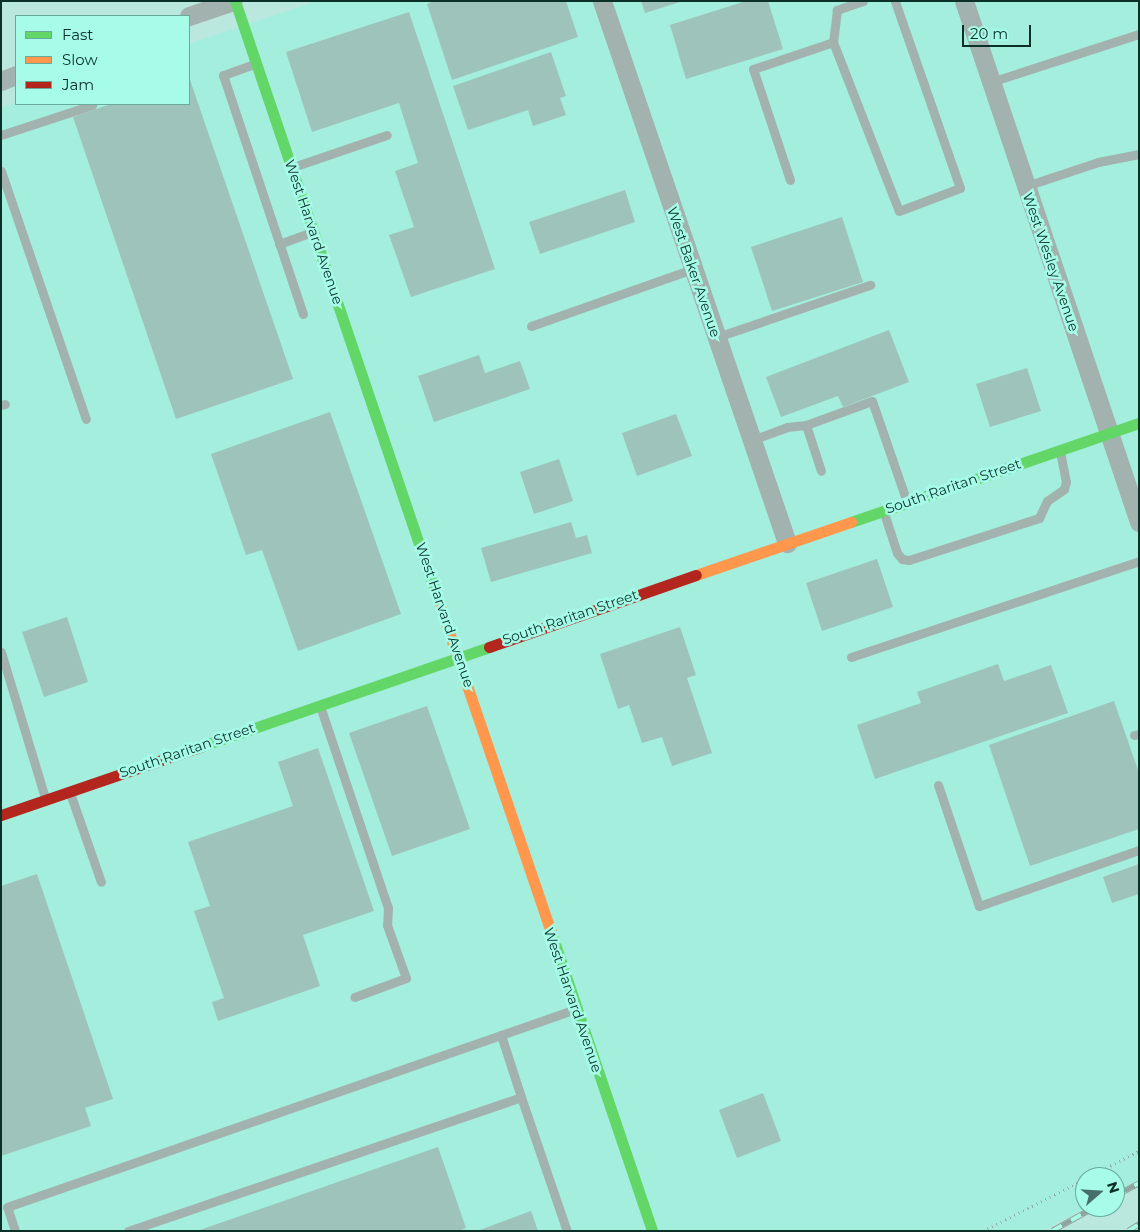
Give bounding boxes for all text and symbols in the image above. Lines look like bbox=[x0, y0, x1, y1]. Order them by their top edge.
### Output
legend bbox=[15, 15, 190, 105]
scale bar bbox=[965, 15, 1034, 47]
text: 20 m bbox=[970, 24, 1008, 43]
text: Fast bbox=[62, 25, 93, 44]
text: Slow bbox=[62, 50, 98, 69]
text: Jam bbox=[62, 75, 94, 94]
street label: West Harvard Avenue bbox=[281, 157, 347, 307]
street label: West Wesley Avenue bbox=[1019, 190, 1083, 334]
street label: West Baker Avenue bbox=[664, 205, 724, 339]
street label: South Raritan Street bbox=[883, 455, 1023, 517]
street label: West Harvard Avenue bbox=[412, 540, 478, 690]
street label: South Raritan Street bbox=[500, 586, 640, 648]
street label: South Raritan Street bbox=[117, 719, 257, 781]
street label: West Harvard Avenue bbox=[540, 925, 606, 1075]
north arrow bbox=[1075, 1167, 1125, 1217]
text: N bbox=[1103, 1179, 1124, 1196]

